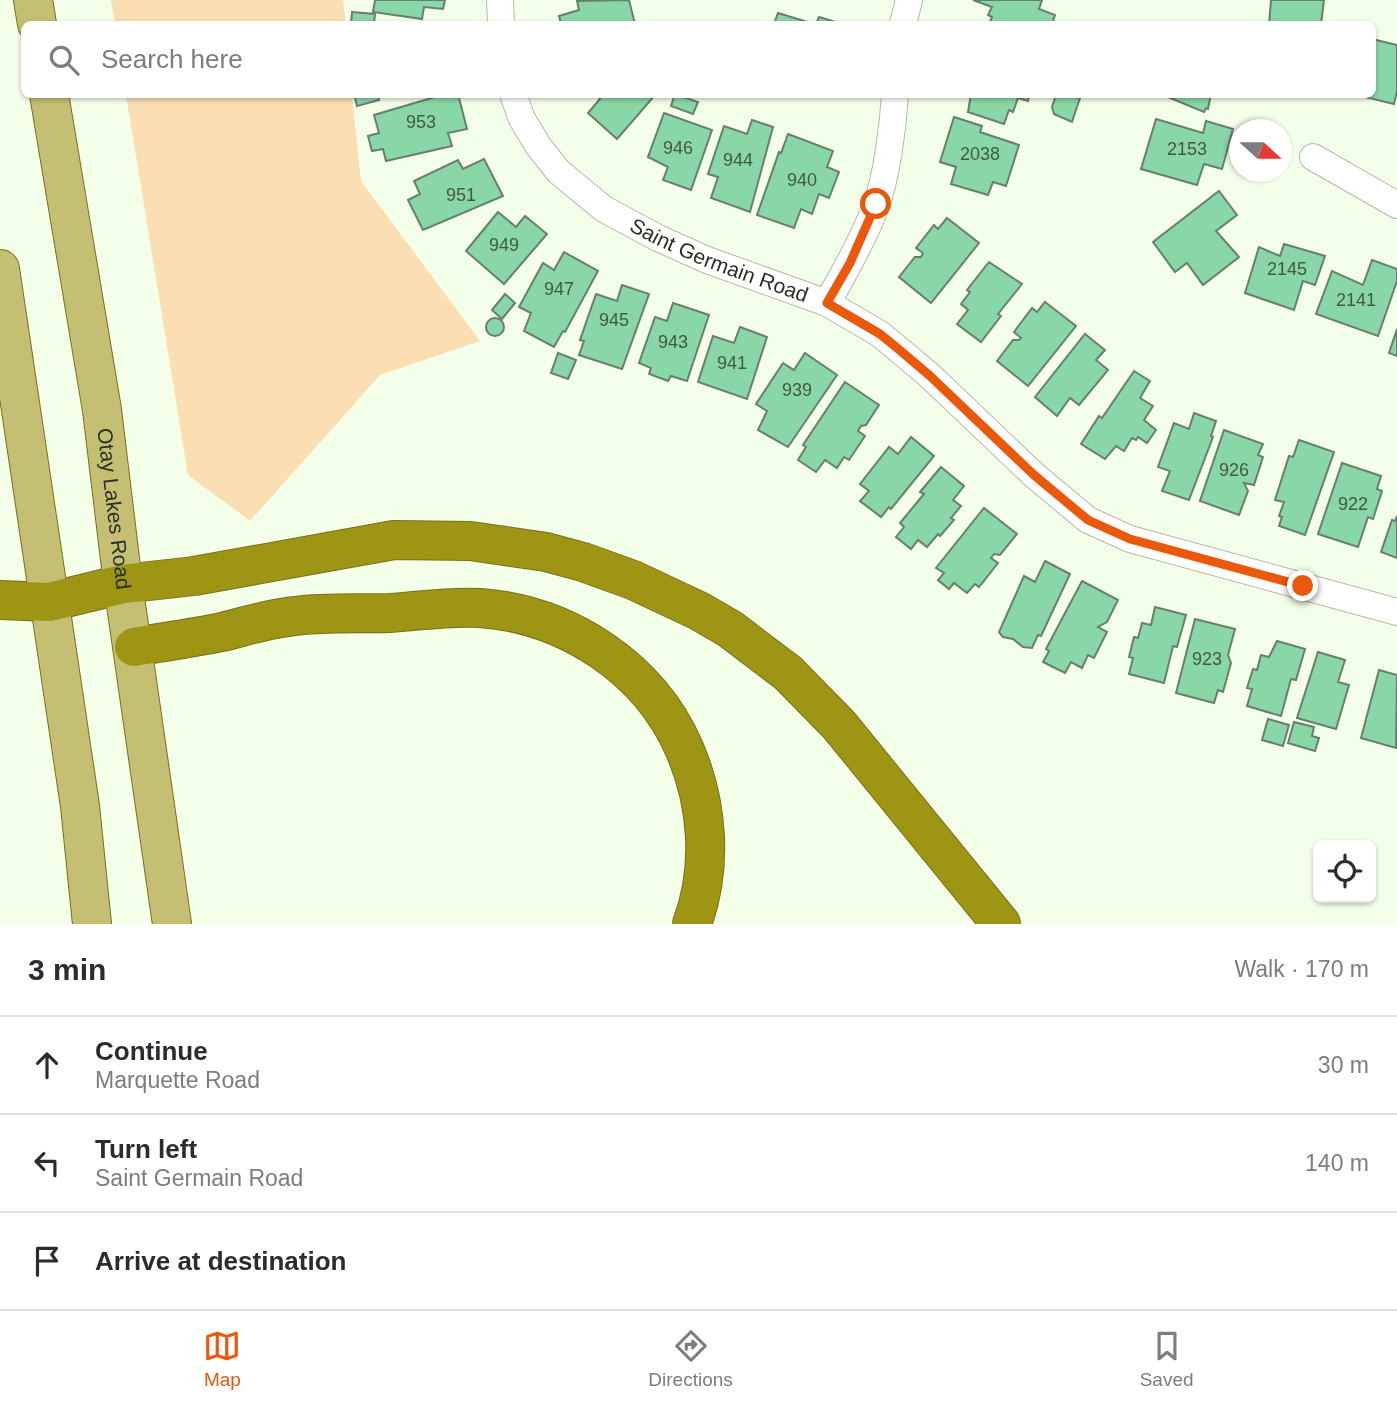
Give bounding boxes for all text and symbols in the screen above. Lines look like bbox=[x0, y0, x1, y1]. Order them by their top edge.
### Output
search box bbox=[21, 21, 1376, 98]
icon: search bbox=[45, 41, 83, 79]
text: Search here bbox=[101, 44, 243, 74]
house number: 953 bbox=[406, 112, 436, 132]
north arrow bbox=[1229, 119, 1292, 182]
house number: 946 bbox=[663, 138, 693, 158]
house number: 2153 bbox=[1167, 139, 1207, 159]
house number: 2038 bbox=[960, 144, 1000, 164]
house number: 944 bbox=[723, 150, 753, 170]
house number: 940 bbox=[787, 170, 817, 190]
house number: 951 bbox=[446, 185, 476, 205]
route start bbox=[860, 188, 891, 219]
street label: Saint Germain Road bbox=[626, 213, 811, 306]
house number: 949 bbox=[489, 235, 519, 255]
house number: 2145 bbox=[1267, 259, 1307, 279]
house number: 947 bbox=[544, 279, 574, 299]
house number: 2141 bbox=[1336, 290, 1376, 310]
house number: 945 bbox=[599, 310, 629, 330]
house number: 943 bbox=[658, 332, 688, 352]
house number: 941 bbox=[717, 353, 747, 373]
house number: 939 bbox=[782, 380, 812, 400]
street label: Otay Lakes Road bbox=[93, 427, 136, 591]
house number: 926 bbox=[1219, 460, 1249, 480]
house number: 922 bbox=[1338, 494, 1368, 514]
route end bbox=[1287, 570, 1318, 601]
house number: 923 bbox=[1192, 649, 1222, 669]
map controls bbox=[1313, 840, 1376, 903]
button: locate bbox=[1313, 840, 1376, 903]
text: 3 min bbox=[28, 953, 106, 986]
text: Walk · 170 m bbox=[1234, 956, 1369, 982]
text: Continue bbox=[95, 1036, 208, 1066]
icon: ahead bbox=[28, 1046, 66, 1084]
text: 30 m bbox=[1318, 1052, 1369, 1078]
text: Marquette Road bbox=[95, 1067, 260, 1093]
text: Turn left bbox=[95, 1134, 197, 1164]
icon: left bbox=[28, 1144, 66, 1182]
text: 140 m bbox=[1305, 1150, 1369, 1176]
text: Saint Germain Road bbox=[95, 1165, 303, 1191]
icon: arrive bbox=[28, 1242, 66, 1280]
text: Arrive at destination bbox=[95, 1246, 346, 1276]
tab: Map bbox=[203, 1327, 241, 1391]
tab: Directions bbox=[648, 1327, 733, 1391]
tab: Saved bbox=[1140, 1327, 1194, 1391]

